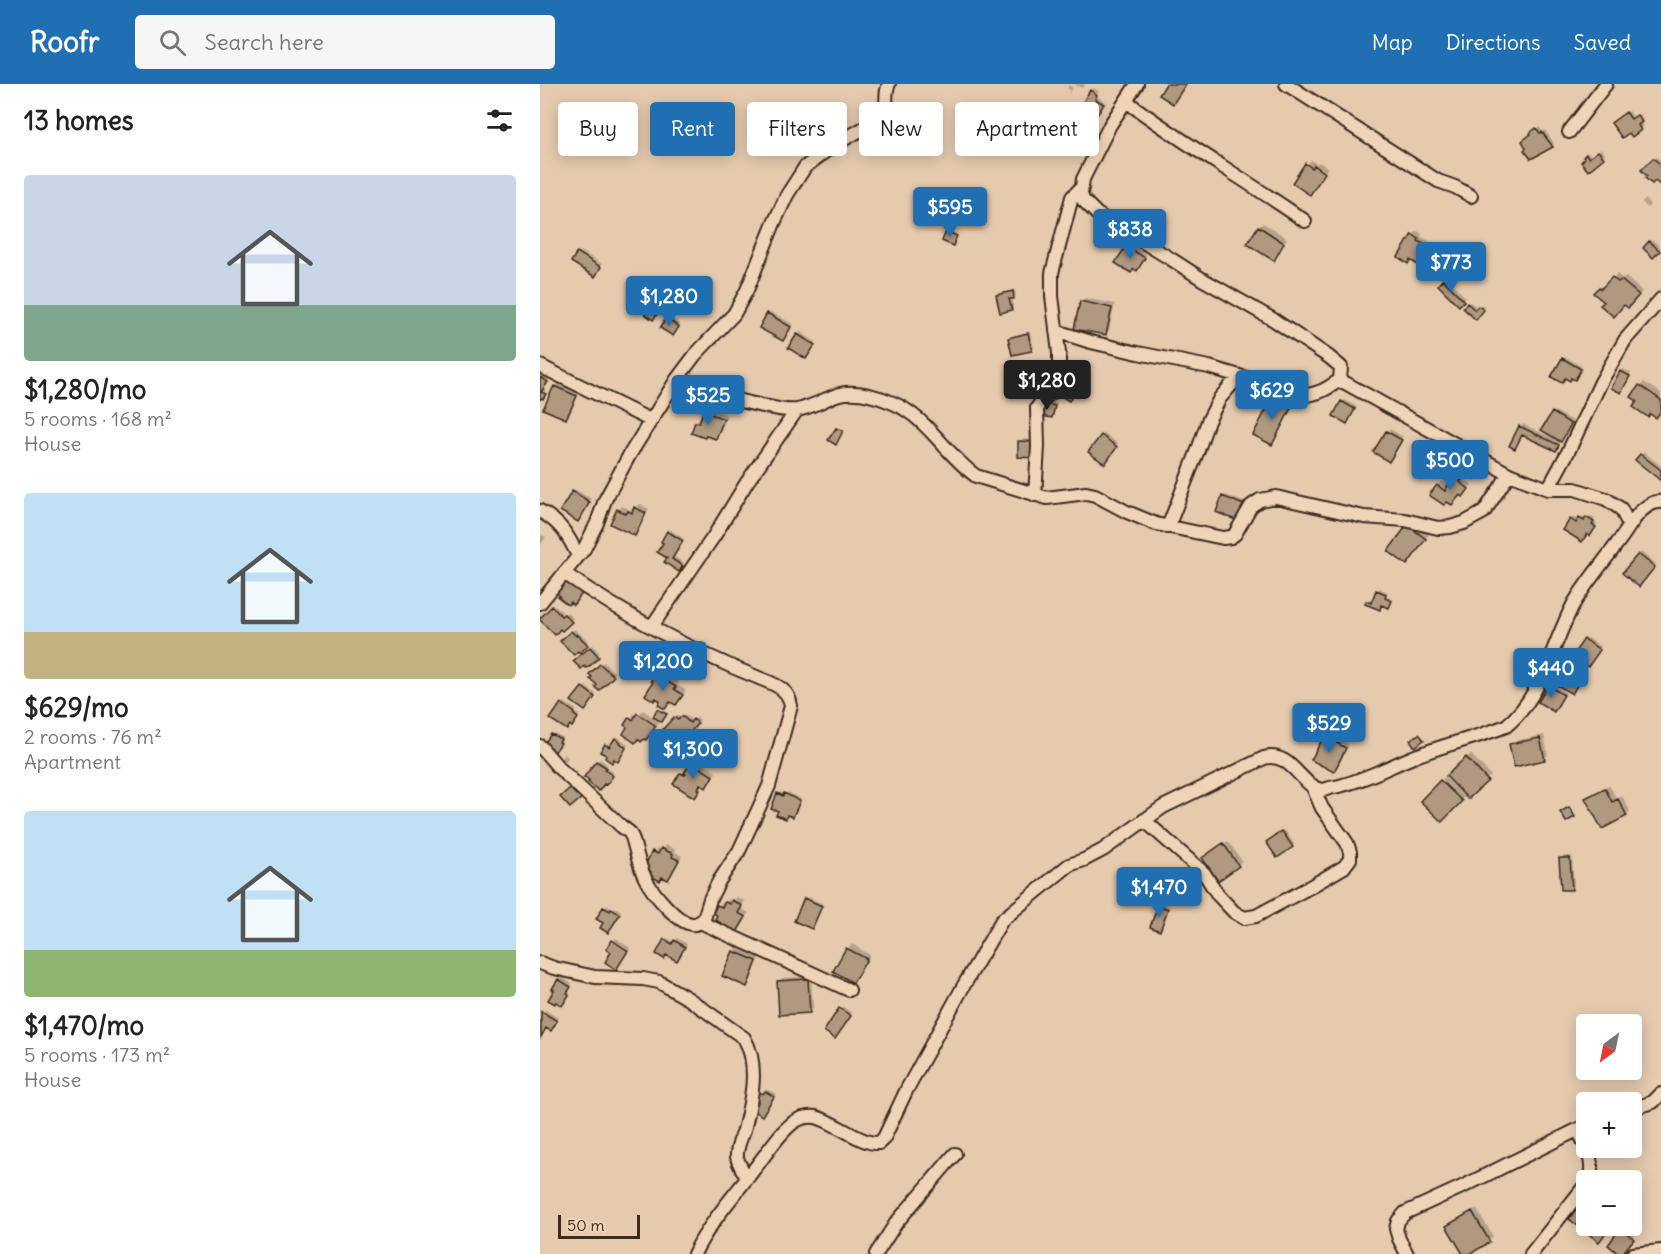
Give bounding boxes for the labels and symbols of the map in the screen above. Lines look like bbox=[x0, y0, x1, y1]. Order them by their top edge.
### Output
pin: $595 bbox=[914, 187, 986, 238]
pin: $838 bbox=[1094, 209, 1166, 260]
pin: $773 bbox=[1415, 242, 1487, 293]
pin: $1,280 bbox=[620, 276, 718, 327]
pin: $1,280 bbox=[998, 360, 1096, 411]
pin: $629 bbox=[1236, 370, 1308, 421]
pin: $525 bbox=[672, 375, 744, 426]
pin: $500 bbox=[1414, 440, 1486, 491]
pin: $1,200 bbox=[614, 641, 712, 692]
pin: $440 bbox=[1515, 648, 1587, 699]
pin: $529 bbox=[1293, 703, 1365, 754]
pin: $1,300 bbox=[644, 729, 742, 780]
pin: $1,470 bbox=[1110, 867, 1208, 918]
north arrow bbox=[1576, 1014, 1642, 1080]
scale bar bbox=[558, 1212, 640, 1240]

